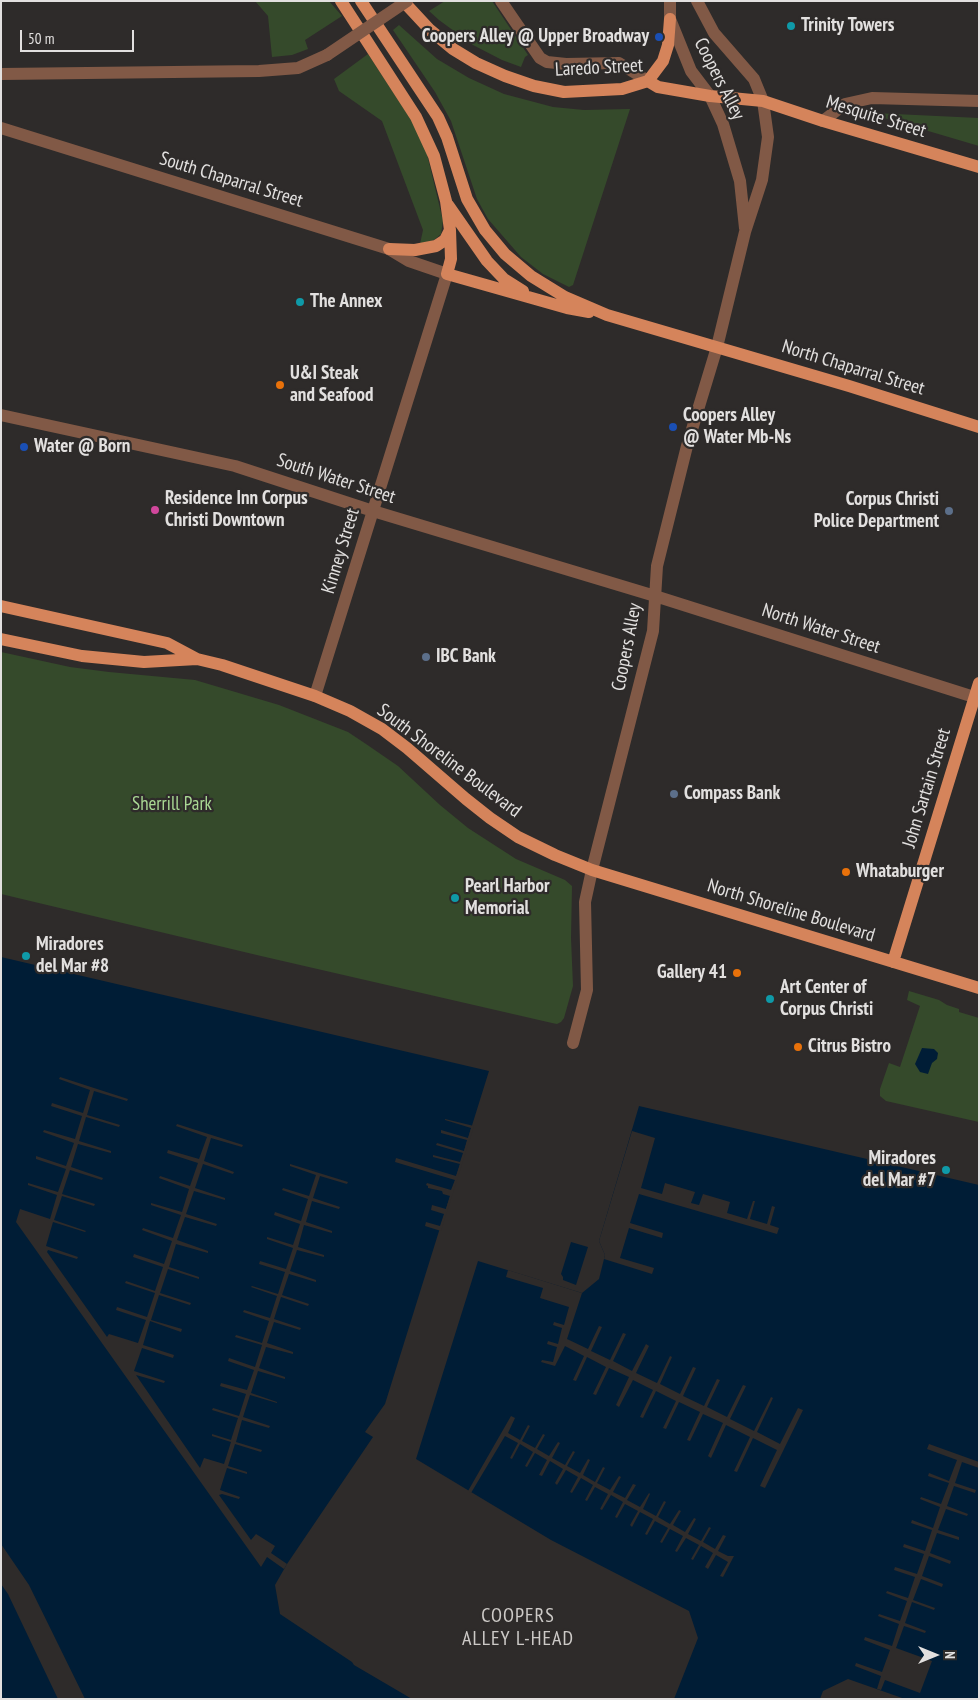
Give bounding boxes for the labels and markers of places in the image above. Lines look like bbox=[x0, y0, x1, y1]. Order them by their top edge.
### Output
place label: Trinity Towers bbox=[801, 15, 895, 37]
marker: Trinity Towers bbox=[785, 20, 797, 32]
place label: Coopers Alley @ Upper Broadway bbox=[422, 26, 649, 48]
marker: Coopers Alley @ Upper Broadway bbox=[653, 31, 665, 43]
place label: The Annex bbox=[310, 291, 382, 313]
marker: The Annex bbox=[294, 296, 306, 308]
place label: U&I Steak and Seafood bbox=[290, 363, 373, 407]
marker: U&I Steak and Seafood bbox=[274, 379, 286, 391]
place label: Coopers Alley @ Water Mb-Ns bbox=[683, 405, 791, 449]
marker: Coopers Alley @ Water Mb-Ns bbox=[667, 421, 679, 433]
place label: Water @ Born bbox=[34, 436, 130, 458]
marker: Water @ Born bbox=[18, 441, 30, 453]
place label: Residence Inn Corpus Christi Downtown bbox=[165, 488, 308, 532]
place label: Corpus Christi Police Department bbox=[814, 489, 939, 533]
marker: Residence Inn Corpus Christi Downtown bbox=[149, 504, 161, 516]
marker: Corpus Christi Police Department bbox=[943, 505, 955, 517]
place label: IBC Bank bbox=[436, 646, 496, 668]
marker: IBC Bank bbox=[420, 651, 432, 663]
place label: Compass Bank bbox=[684, 783, 780, 805]
marker: Compass Bank bbox=[668, 788, 680, 800]
place label: Whataburger bbox=[856, 861, 944, 883]
marker: Whataburger bbox=[840, 866, 852, 878]
place label: Pearl Harbor Memorial bbox=[465, 876, 550, 920]
marker: Pearl Harbor Memorial bbox=[449, 892, 461, 904]
place label: Miradores del Mar #8 bbox=[36, 934, 109, 978]
marker: Miradores del Mar #8 bbox=[20, 950, 32, 962]
place label: Gallery 41 bbox=[657, 962, 727, 984]
marker: Gallery 41 bbox=[731, 967, 743, 979]
place label: Art Center of Corpus Christi bbox=[780, 977, 873, 1021]
marker: Art Center of Corpus Christi bbox=[764, 993, 776, 1005]
place label: Citrus Bistro bbox=[808, 1036, 891, 1058]
marker: Citrus Bistro bbox=[792, 1041, 804, 1053]
place label: Miradores del Mar #7 bbox=[863, 1148, 936, 1192]
marker: Miradores del Mar #7 bbox=[940, 1164, 952, 1176]

